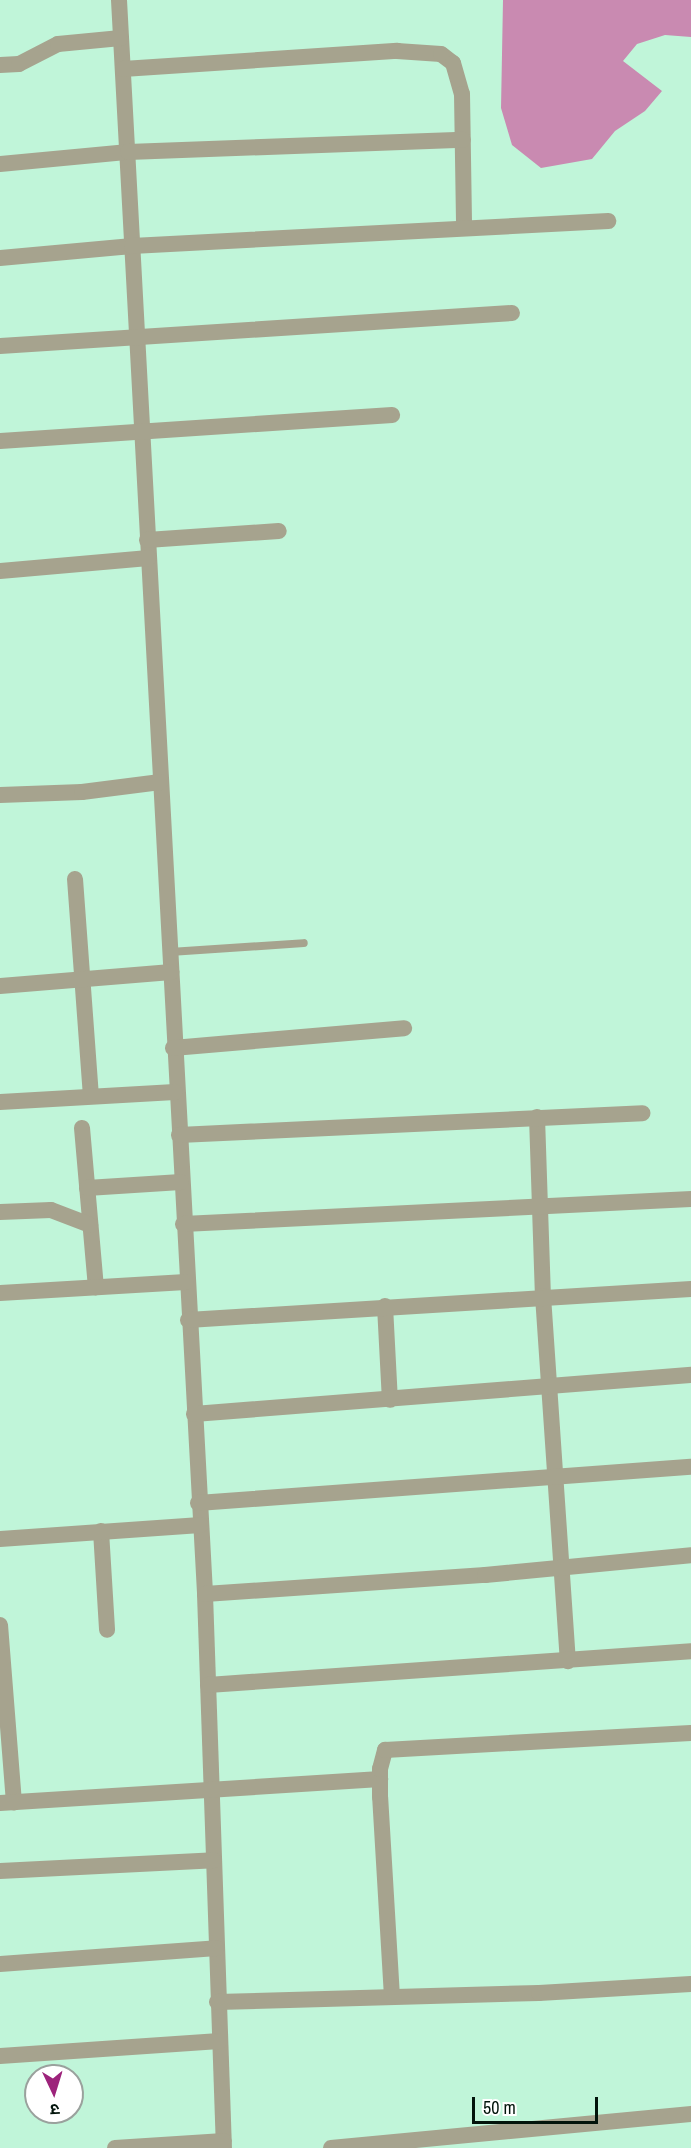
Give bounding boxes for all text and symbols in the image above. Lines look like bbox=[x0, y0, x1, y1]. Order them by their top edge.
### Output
north arrow bbox=[24, 2064, 84, 2124]
scale bar bbox=[475, 2085, 601, 2123]
text: 50 m bbox=[483, 2095, 516, 2120]
text: उ bbox=[50, 2099, 61, 2121]

